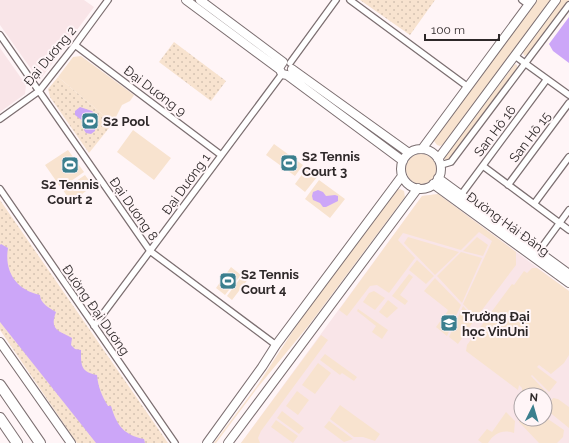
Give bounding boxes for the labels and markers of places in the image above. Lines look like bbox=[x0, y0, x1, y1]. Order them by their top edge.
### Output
sports icon: S2 Pool bbox=[80, 111, 100, 131]
place label: S2 Pool bbox=[103, 114, 150, 129]
place label: S2 Tennis Court 3 bbox=[302, 149, 361, 179]
sports icon: S2 Tennis Court 3 bbox=[279, 153, 299, 173]
sports icon: S2 Tennis Court 2 bbox=[60, 155, 80, 175]
place label: S2 Tennis Court 2 bbox=[41, 177, 100, 207]
place label: S2 Tennis Court 4 bbox=[241, 267, 300, 297]
sports icon: S2 Tennis Court 4 bbox=[218, 271, 238, 291]
place label: Trường Đại học VinUni bbox=[462, 309, 530, 339]
school or university icon: Trường Đại học VinUni bbox=[439, 313, 459, 333]

